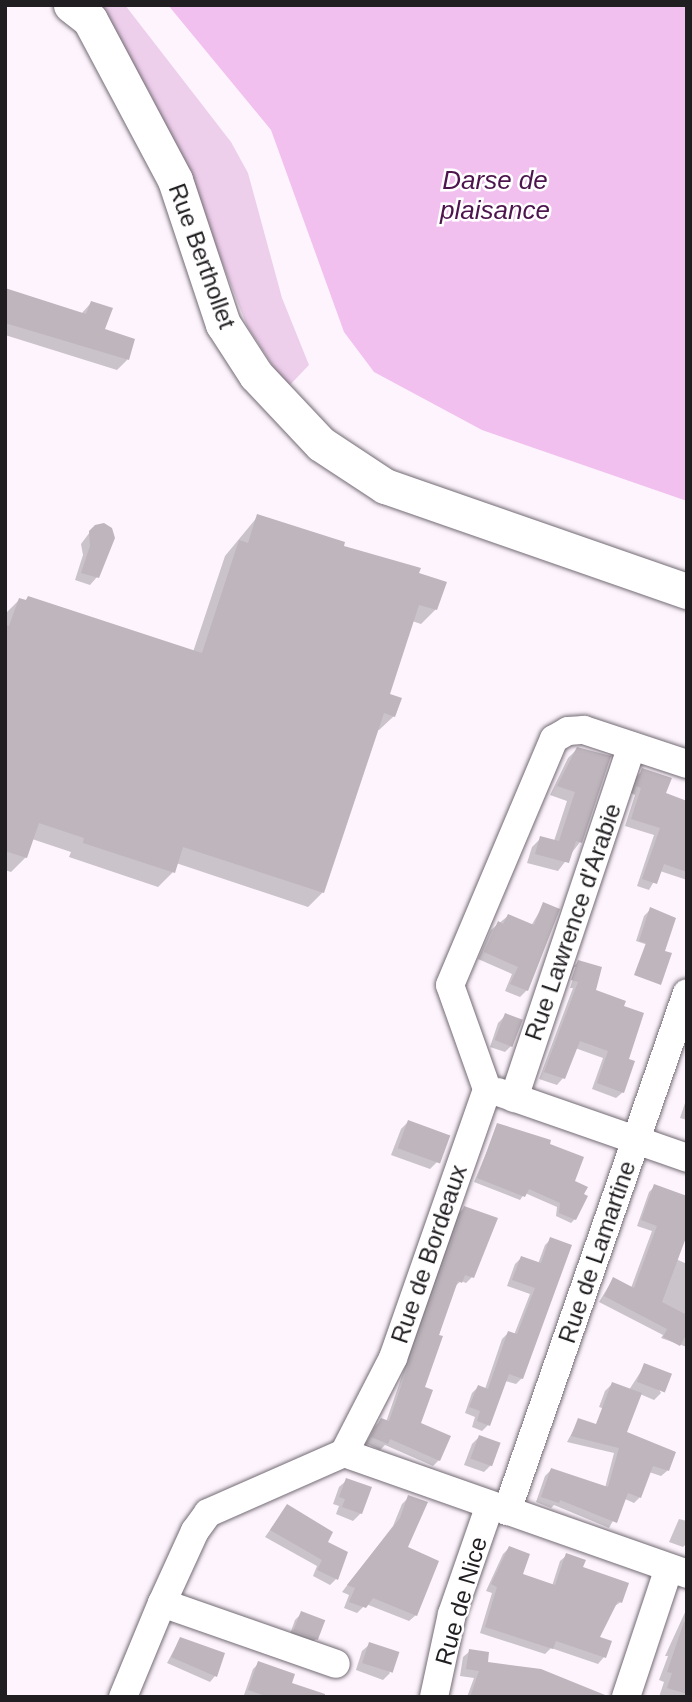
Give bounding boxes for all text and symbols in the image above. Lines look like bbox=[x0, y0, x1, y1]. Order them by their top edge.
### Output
water label: Darse de plaisance bbox=[440, 165, 550, 227]
street label: Rue Berthollet bbox=[162, 180, 242, 332]
street label: Rue Lawrence d'Arabie bbox=[519, 800, 627, 1044]
street label: Rue de Lamartine bbox=[552, 1157, 642, 1347]
street label: Rue de Bordeaux bbox=[385, 1161, 473, 1347]
street label: Rue de Nice bbox=[429, 1534, 493, 1668]

